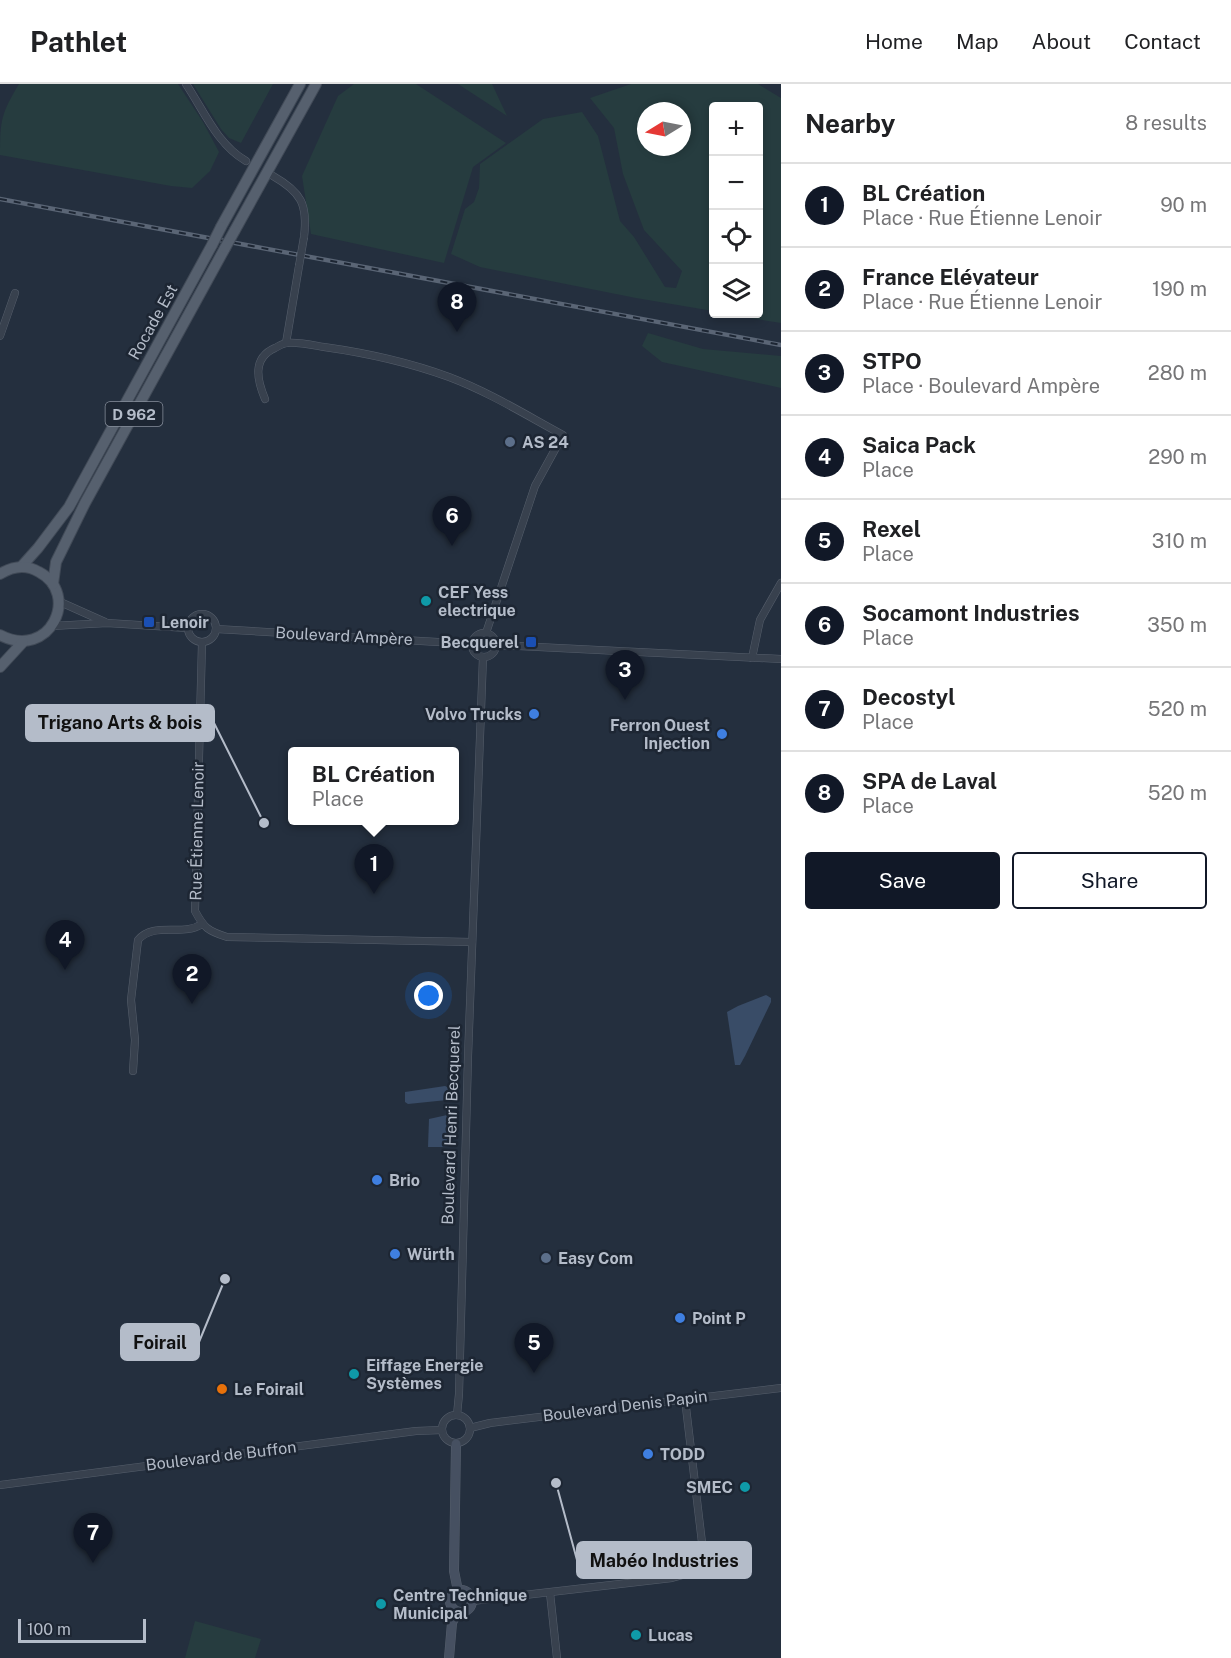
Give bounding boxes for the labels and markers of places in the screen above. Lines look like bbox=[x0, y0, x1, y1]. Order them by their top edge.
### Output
pin: 8 bbox=[438, 282, 476, 332]
place label: AS 24 bbox=[522, 433, 569, 452]
marker: AS 24 bbox=[503, 435, 517, 449]
pin: 6 bbox=[432, 496, 472, 546]
place label: CEF Yess electrique bbox=[438, 583, 516, 620]
marker: CEF Yess electrique bbox=[419, 594, 433, 608]
place label: Lenoir bbox=[161, 613, 209, 632]
marker: Lenoir bbox=[142, 615, 156, 629]
place label: Becquerel bbox=[440, 633, 519, 652]
marker: Becquerel bbox=[524, 635, 538, 649]
pin: 3 bbox=[606, 650, 644, 700]
callout: Trigano Arts & bois bbox=[26, 705, 214, 741]
place label: Volvo Trucks bbox=[425, 705, 522, 724]
marker: Volvo Trucks bbox=[527, 707, 541, 721]
place label: Ferron Ouest Injection bbox=[610, 716, 710, 753]
marker: Ferron Ouest Injection bbox=[715, 727, 729, 741]
pin: 1 bbox=[354, 844, 394, 894]
pin: 4 bbox=[46, 920, 84, 970]
pin: 2 bbox=[172, 954, 212, 1004]
place label: Brio bbox=[389, 1171, 420, 1190]
marker: Brio bbox=[370, 1173, 384, 1187]
place label: Würth bbox=[407, 1245, 455, 1264]
marker: Würth bbox=[388, 1247, 402, 1261]
place label: Easy Com bbox=[558, 1249, 633, 1268]
marker: Easy Com bbox=[539, 1251, 553, 1265]
place label: Point P bbox=[692, 1309, 746, 1328]
marker: Point P bbox=[673, 1311, 687, 1325]
callout: Foirail bbox=[121, 1324, 199, 1360]
pin: 5 bbox=[514, 1324, 554, 1373]
place label: Eiffage Energie Systèmes bbox=[366, 1356, 484, 1393]
marker: Eiffage Energie Systèmes bbox=[347, 1367, 361, 1381]
place label: Le Foirail bbox=[234, 1380, 304, 1399]
marker: Le Foirail bbox=[215, 1382, 229, 1396]
place label: TODD bbox=[660, 1445, 705, 1464]
marker: TODD bbox=[641, 1447, 655, 1461]
place label: SMEC bbox=[686, 1478, 733, 1497]
marker: SMEC bbox=[738, 1480, 752, 1494]
pin: 7 bbox=[74, 1514, 112, 1563]
callout: Mabéo Industries bbox=[577, 1542, 751, 1578]
place label: Centre Technique Municipal bbox=[393, 1586, 527, 1623]
marker: Centre Technique Municipal bbox=[374, 1597, 388, 1611]
place label: Lucas bbox=[648, 1626, 693, 1645]
marker: Lucas bbox=[629, 1628, 643, 1642]

